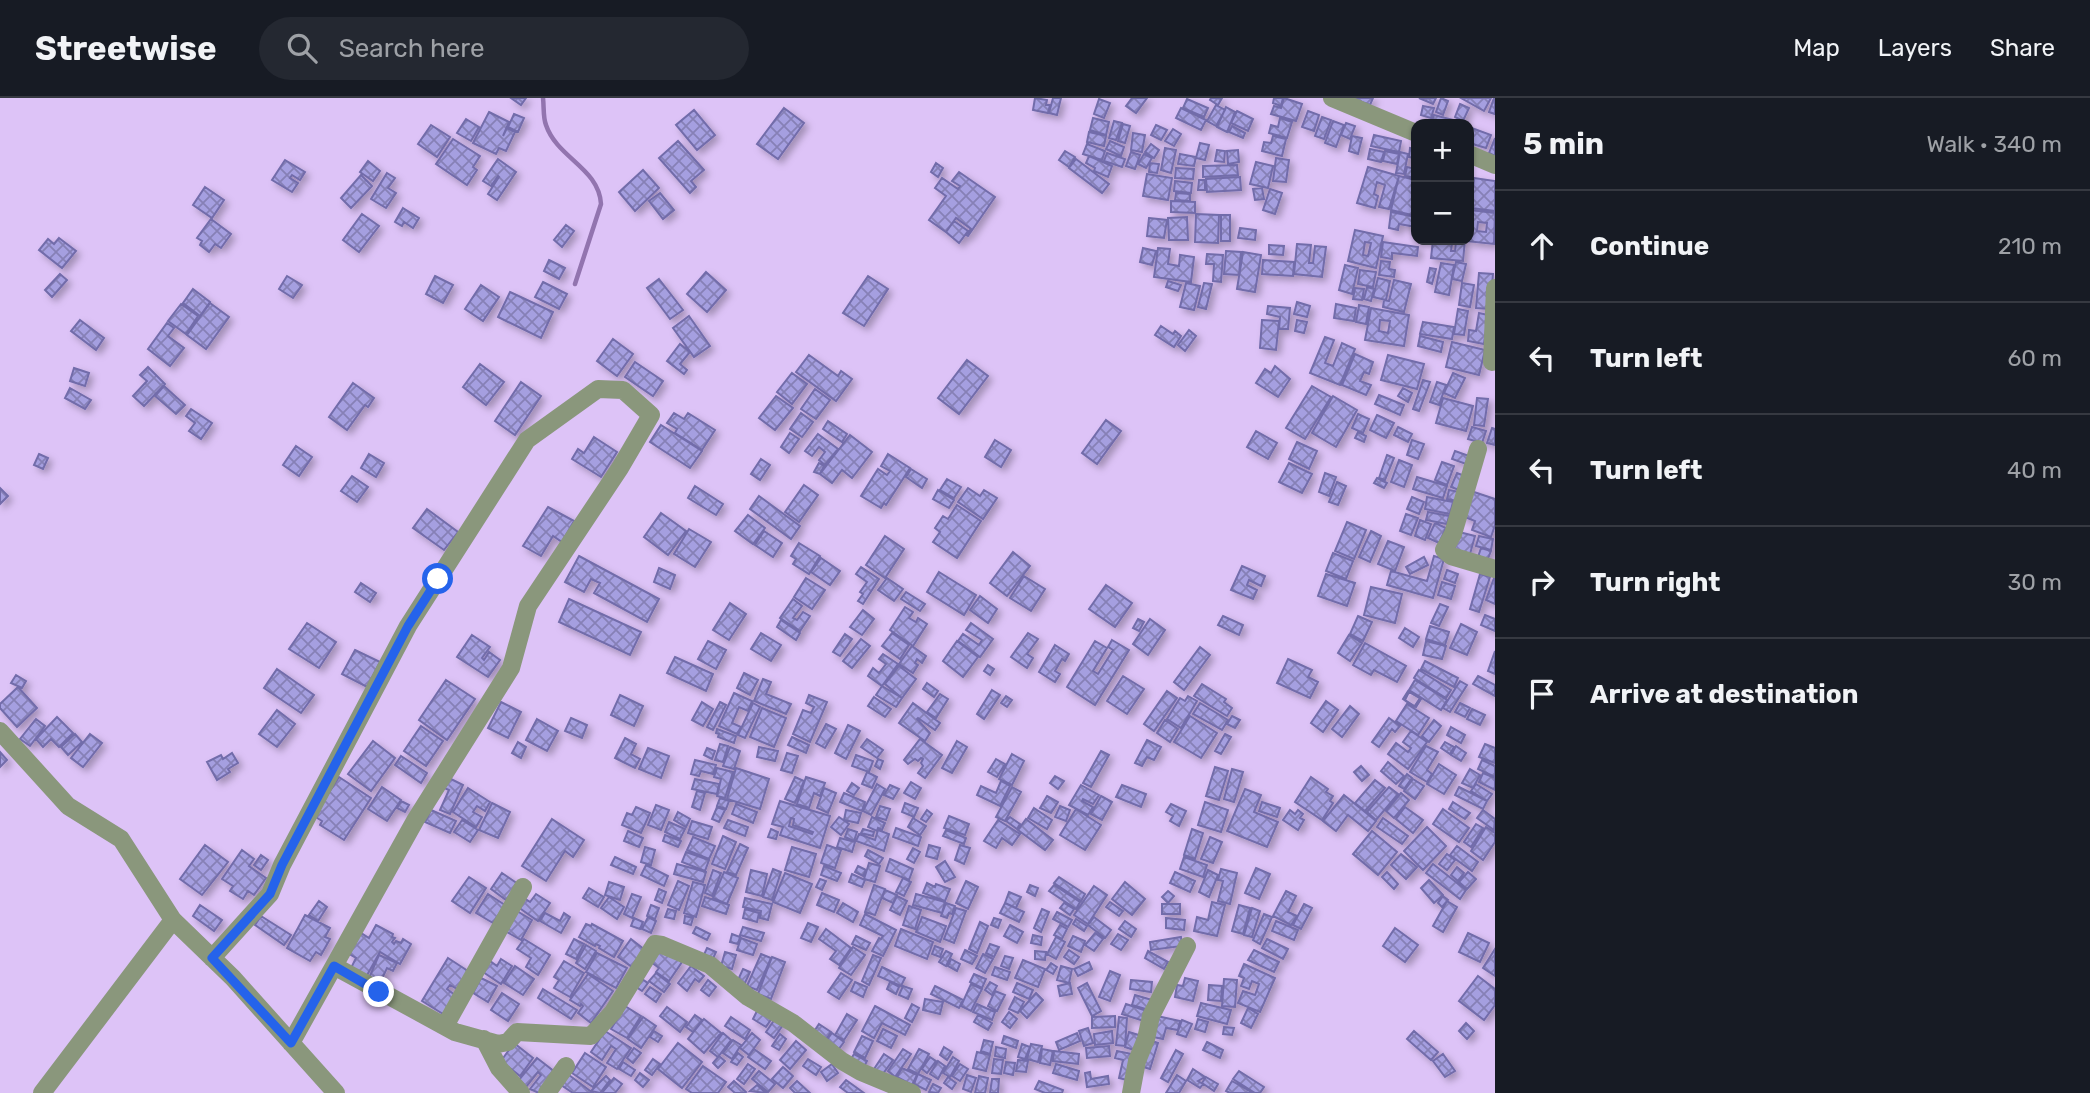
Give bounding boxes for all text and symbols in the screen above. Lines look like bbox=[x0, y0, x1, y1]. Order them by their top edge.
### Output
search box bbox=[259, 17, 749, 80]
text: Streetwise bbox=[35, 29, 217, 68]
icon: search bbox=[283, 29, 321, 67]
text: Search here bbox=[339, 33, 485, 64]
text: Map bbox=[1793, 34, 1840, 62]
text: Layers bbox=[1878, 34, 1952, 62]
text: Share bbox=[1990, 34, 2055, 62]
map controls bbox=[1411, 119, 1474, 245]
button: + bbox=[1411, 119, 1474, 182]
text: 5 min bbox=[1523, 126, 1604, 162]
text: Walk · 340 m bbox=[1927, 130, 2062, 158]
button: − bbox=[1411, 182, 1474, 245]
icon: ahead bbox=[1523, 227, 1561, 265]
text: Continue bbox=[1590, 231, 1709, 262]
text: 210 m bbox=[1998, 232, 2062, 260]
icon: left bbox=[1523, 339, 1561, 377]
text: Turn left bbox=[1590, 343, 1702, 374]
text: 60 m bbox=[2007, 344, 2062, 372]
icon: left bbox=[1523, 451, 1561, 489]
text: Turn left bbox=[1590, 455, 1702, 486]
text: 40 m bbox=[2007, 456, 2062, 484]
route start bbox=[422, 563, 453, 594]
icon: right bbox=[1523, 563, 1561, 601]
text: Turn right bbox=[1590, 567, 1720, 598]
text: 30 m bbox=[2007, 568, 2062, 596]
icon: arrive bbox=[1523, 675, 1561, 713]
text: Arrive at destination bbox=[1590, 679, 1858, 710]
route end bbox=[363, 976, 394, 1007]

